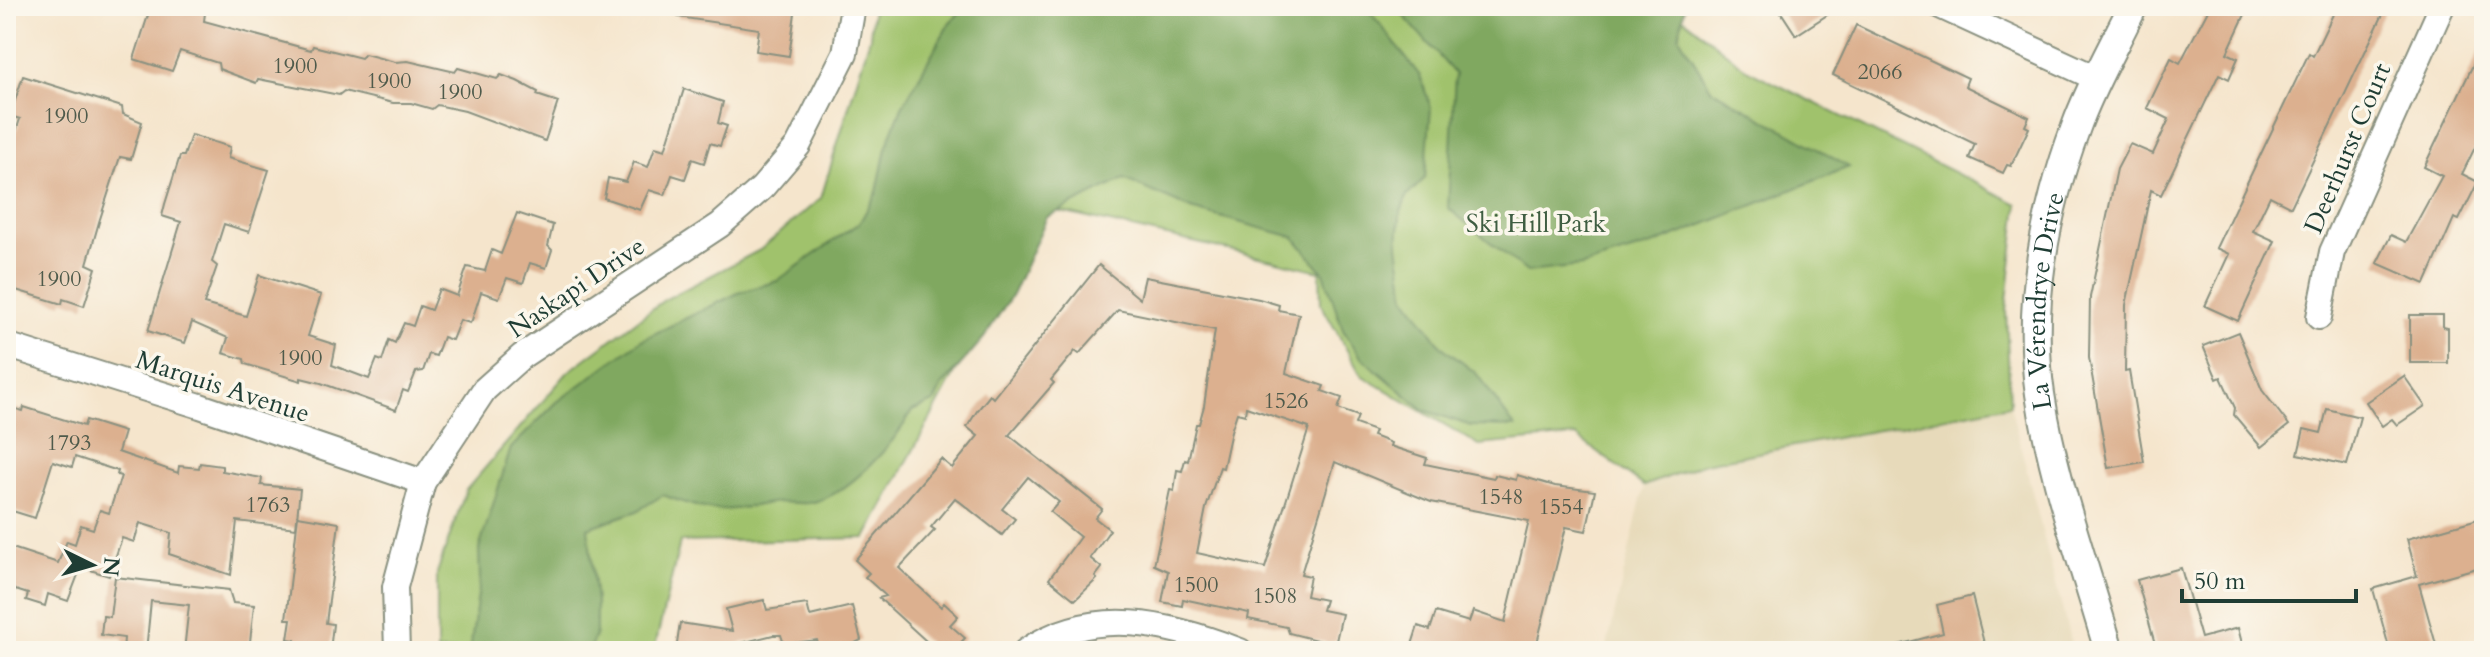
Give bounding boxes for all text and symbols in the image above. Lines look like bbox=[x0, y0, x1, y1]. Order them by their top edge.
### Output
house number: 1900 bbox=[272, 51, 318, 81]
house number: 2066 bbox=[1857, 57, 1903, 87]
street label: Deerhurst Court bbox=[2296, 58, 2399, 239]
house number: 1900 bbox=[366, 66, 412, 96]
house number: 1900 bbox=[437, 77, 483, 107]
house number: 1900 bbox=[43, 101, 89, 131]
street label: La Vérendrye Drive bbox=[2019, 188, 2073, 413]
park label: Ski Hill Park bbox=[1466, 206, 1606, 241]
street label: Naskapi Drive bbox=[501, 229, 652, 346]
house number: 1900 bbox=[36, 264, 82, 294]
street label: Marquis Avenue bbox=[132, 342, 314, 431]
house number: 1900 bbox=[277, 343, 323, 373]
house number: 1526 bbox=[1263, 386, 1309, 416]
house number: 1793 bbox=[46, 428, 92, 458]
house number: 1548 bbox=[1478, 482, 1524, 512]
house number: 1763 bbox=[245, 490, 291, 520]
house number: 1554 bbox=[1538, 492, 1584, 522]
north arrow bbox=[52, 525, 132, 605]
scale bar bbox=[2182, 553, 2356, 603]
text: N bbox=[95, 556, 127, 577]
text: 50 m bbox=[2194, 565, 2246, 598]
house number: 1500 bbox=[1173, 570, 1219, 600]
house number: 1508 bbox=[1252, 581, 1298, 611]

